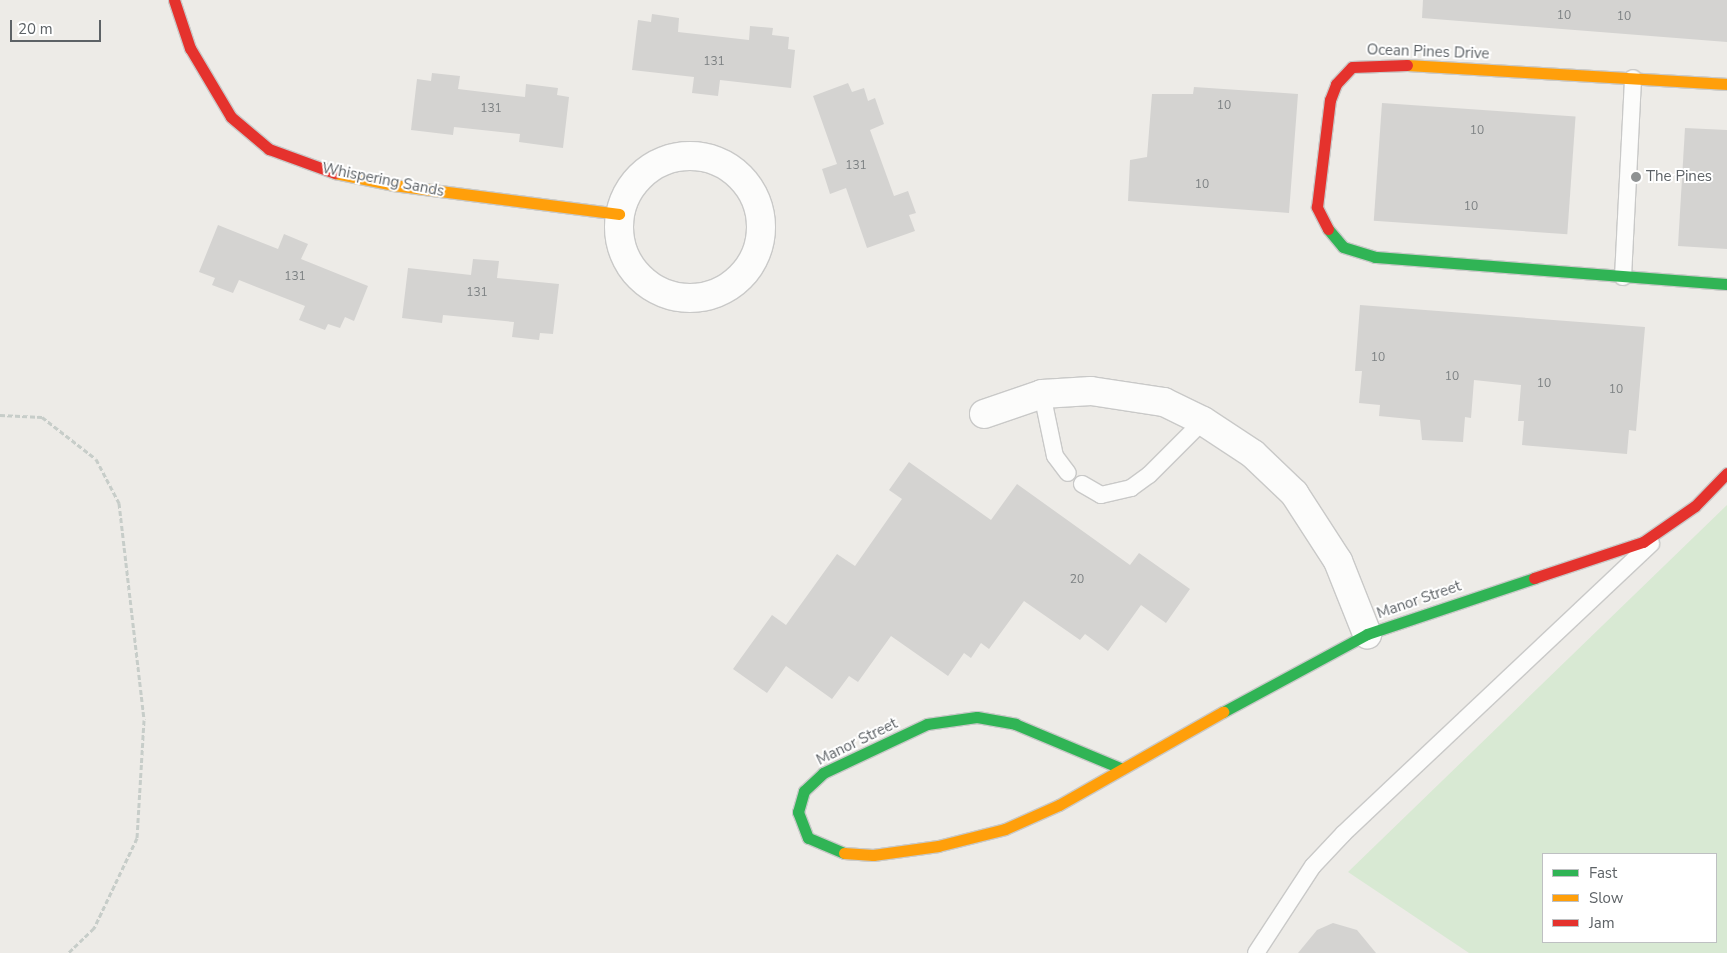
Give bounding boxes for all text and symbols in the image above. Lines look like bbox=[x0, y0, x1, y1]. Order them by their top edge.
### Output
house number: 10 bbox=[1557, 9, 1571, 23]
scale bar bbox=[12, 10, 104, 42]
house number: 10 bbox=[1617, 10, 1631, 24]
text: 20 m bbox=[18, 19, 53, 39]
street label: Ocean Pines Drive bbox=[1366, 41, 1490, 63]
house number: 131 bbox=[703, 55, 725, 69]
house number: 10 bbox=[1217, 99, 1231, 113]
house number: 131 bbox=[480, 102, 502, 116]
house number: 10 bbox=[1470, 124, 1484, 138]
street label: Whispering Sands bbox=[320, 159, 446, 201]
house number: 131 bbox=[845, 159, 867, 173]
place label: The Pines bbox=[1646, 168, 1712, 186]
marker: The Pines bbox=[1630, 171, 1642, 183]
house number: 10 bbox=[1195, 178, 1209, 192]
house number: 10 bbox=[1464, 200, 1478, 214]
house number: 131 bbox=[284, 270, 306, 284]
house number: 131 bbox=[466, 286, 488, 300]
house number: 10 bbox=[1371, 351, 1385, 365]
house number: 10 bbox=[1445, 370, 1459, 384]
house number: 10 bbox=[1537, 377, 1551, 391]
house number: 10 bbox=[1609, 383, 1623, 397]
house number: 20 bbox=[1070, 573, 1084, 587]
street label: Manor Street bbox=[1375, 577, 1463, 623]
street label: Manor Street bbox=[814, 715, 900, 769]
legend bbox=[1542, 853, 1717, 943]
text: Fast bbox=[1589, 863, 1617, 883]
text: Slow bbox=[1589, 888, 1623, 908]
text: Jam bbox=[1589, 913, 1615, 933]

